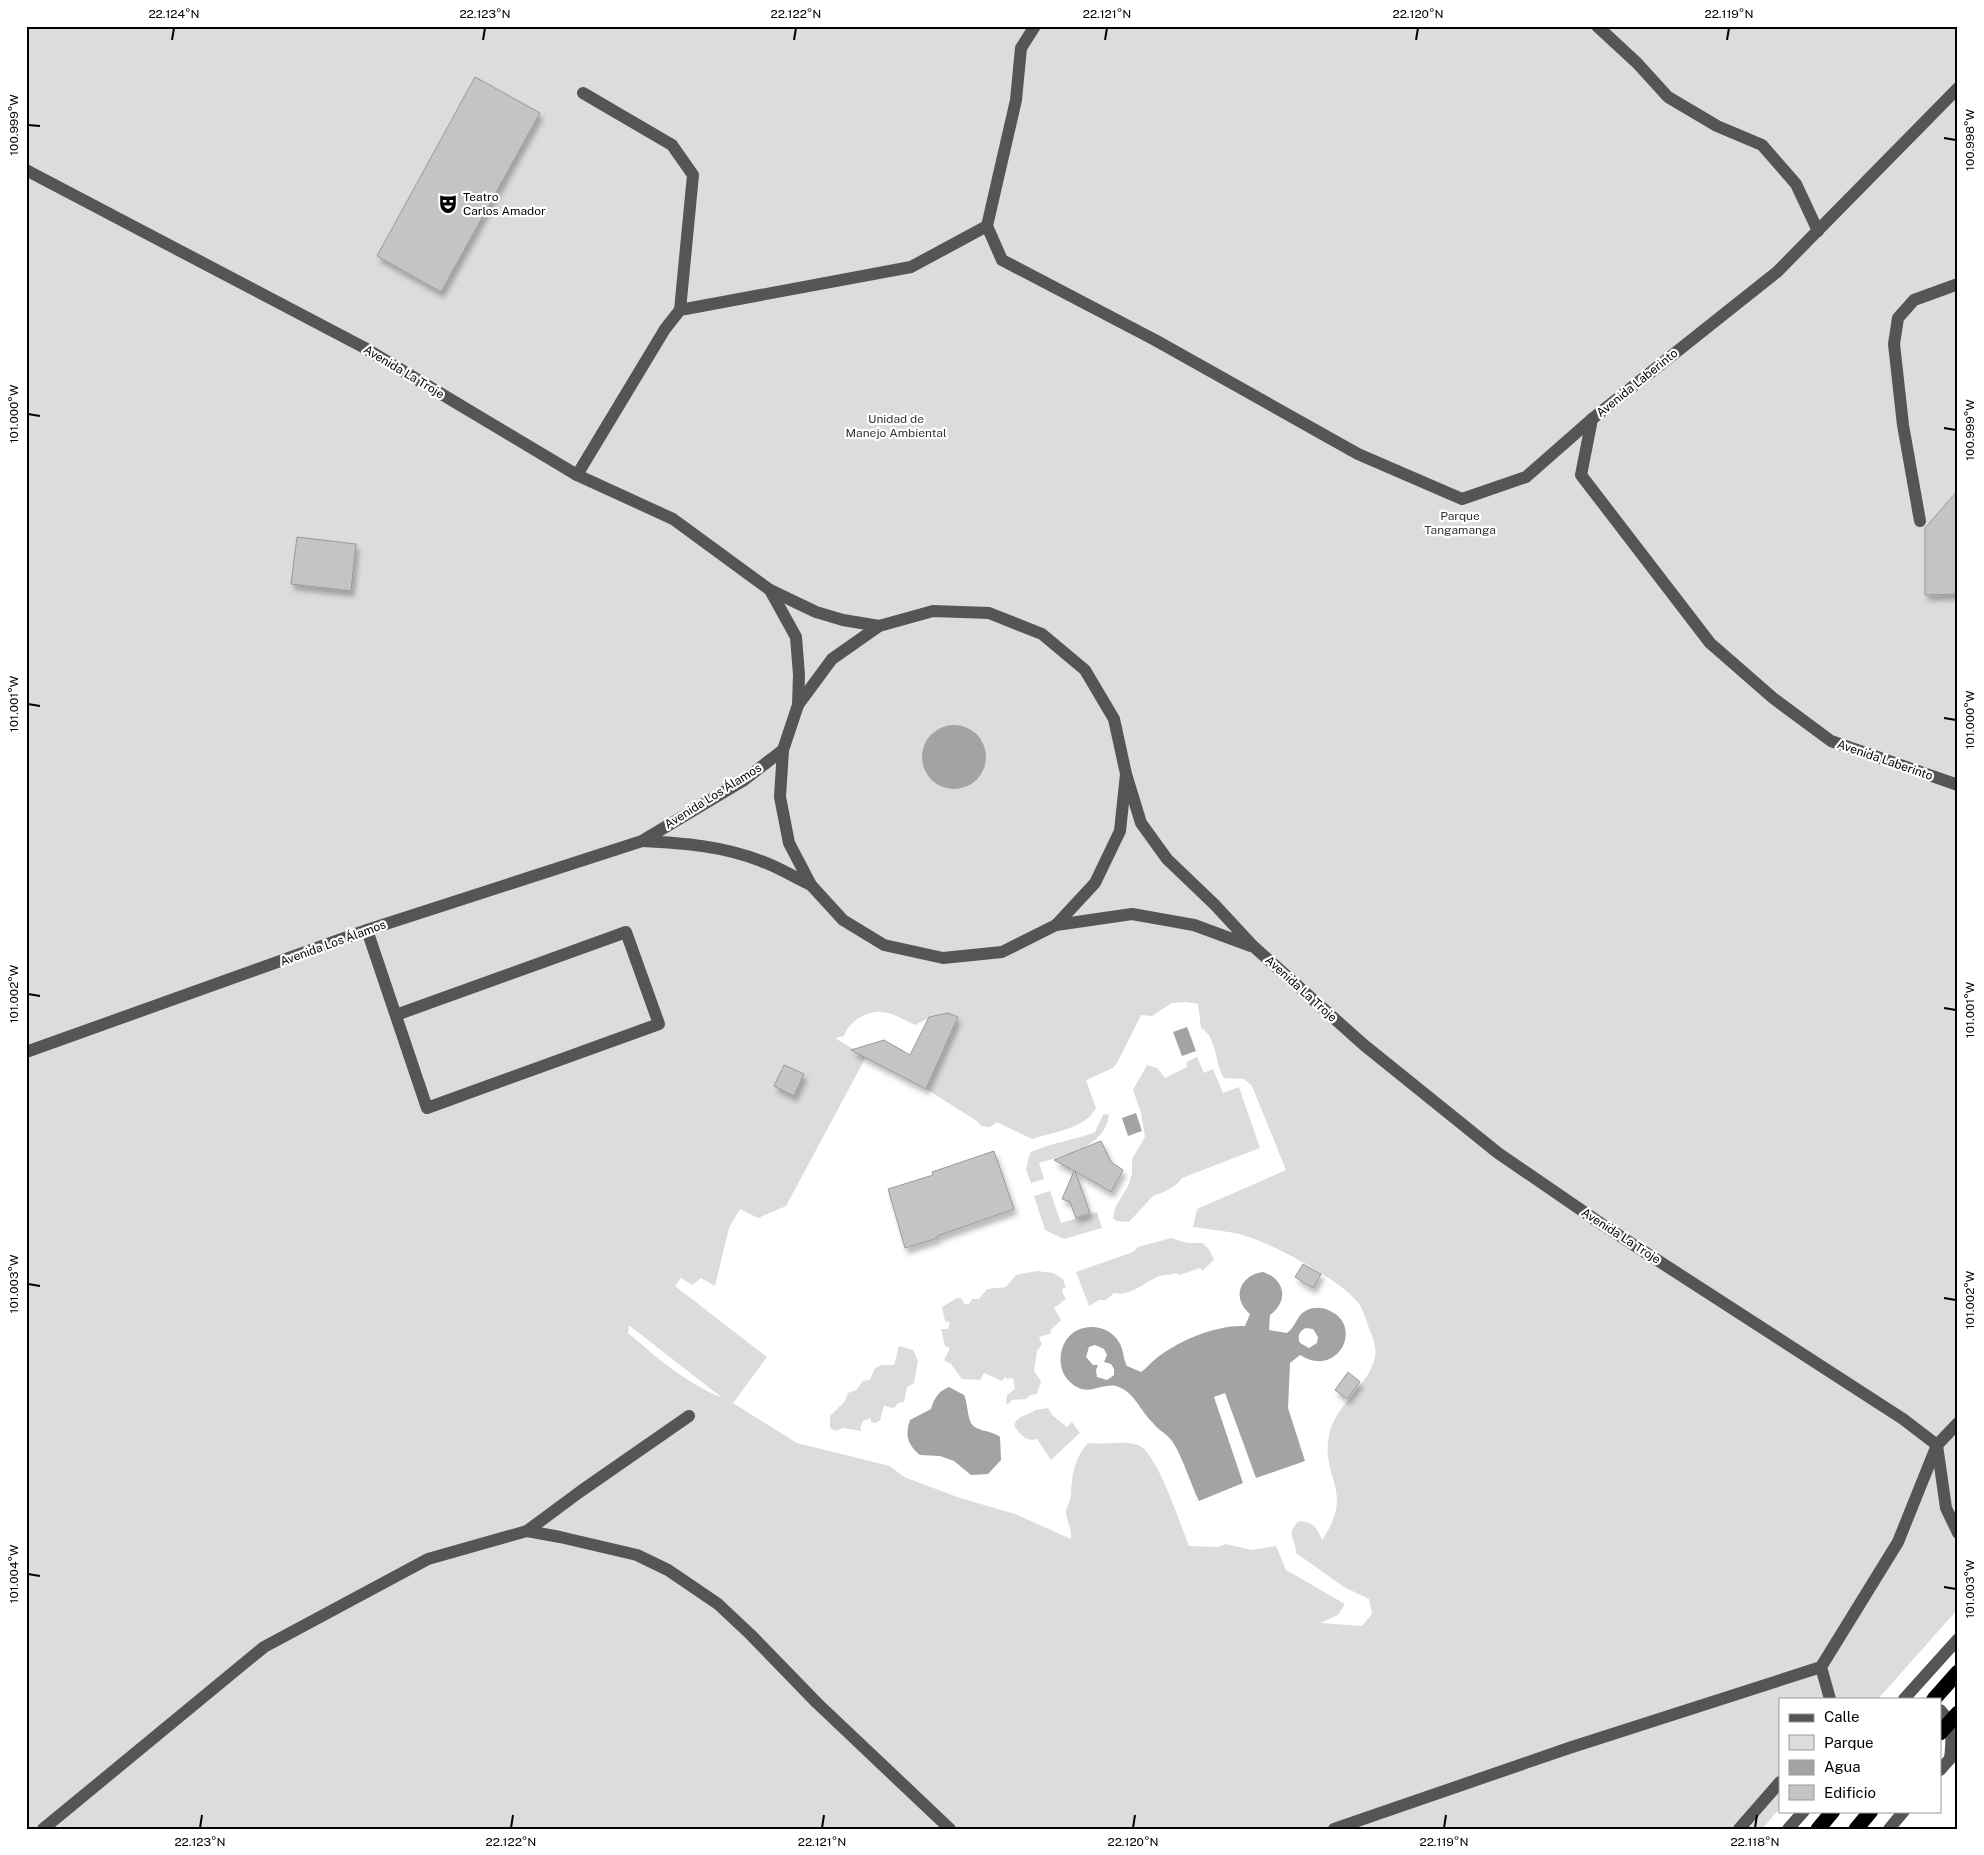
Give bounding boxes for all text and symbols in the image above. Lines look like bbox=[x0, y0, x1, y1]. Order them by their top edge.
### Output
text: 22.124°N bbox=[148, 7, 200, 21]
text: 22.123°N bbox=[459, 7, 511, 21]
text: 22.122°N bbox=[771, 7, 821, 21]
text: 22.121°N bbox=[1083, 7, 1131, 21]
text: 22.120°N bbox=[1393, 7, 1444, 21]
text: 22.119°N bbox=[1705, 7, 1753, 21]
text: 100.999°W bbox=[7, 94, 21, 156]
text: 100.998°W bbox=[1963, 109, 1977, 171]
place label: Teatro Carlos Amador bbox=[463, 190, 546, 218]
theatre icon: Teatro Carlos Amador bbox=[437, 193, 459, 215]
street label: Avenida La Troje bbox=[361, 342, 447, 402]
street label: Avenida Laberinto bbox=[1594, 346, 1680, 420]
text: 101.000°W bbox=[7, 384, 21, 443]
text: 100.999°W bbox=[1963, 399, 1977, 461]
park label: Unidad de Manejo Ambiental bbox=[845, 412, 947, 440]
park label: Parque Tangamanga bbox=[1424, 509, 1496, 537]
text: 101.001°W bbox=[7, 675, 21, 732]
text: 101.000°W bbox=[1963, 690, 1977, 749]
street label: Avenida Laberinto bbox=[1835, 737, 1935, 783]
street label: Avenida Los Álamos bbox=[662, 761, 764, 831]
street label: Avenida Los Álamos bbox=[278, 917, 388, 969]
street label: Avenida La Troje bbox=[1262, 953, 1340, 1025]
text: 101.002°W bbox=[7, 964, 21, 1023]
text: 101.001°W bbox=[1963, 981, 1977, 1038]
street label: Avenida La Troje bbox=[1579, 1205, 1663, 1267]
text: 101.003°W bbox=[7, 1254, 21, 1313]
text: 101.002°W bbox=[1963, 1270, 1977, 1329]
text: 101.004°W bbox=[7, 1544, 21, 1603]
text: 101.003°W bbox=[1963, 1559, 1977, 1618]
legend bbox=[1779, 1698, 1942, 1812]
text: Calle bbox=[1824, 1708, 1860, 1725]
text: Parque bbox=[1824, 1734, 1874, 1751]
text: Agua bbox=[1824, 1758, 1861, 1775]
text: Edificio bbox=[1824, 1784, 1876, 1801]
text: 22.123°N bbox=[174, 1835, 226, 1849]
text: 22.122°N bbox=[486, 1835, 536, 1849]
text: 22.121°N bbox=[798, 1835, 846, 1849]
text: 22.120°N bbox=[1108, 1835, 1159, 1849]
text: 22.119°N bbox=[1420, 1835, 1468, 1849]
text: 22.118°N bbox=[1730, 1835, 1780, 1849]

